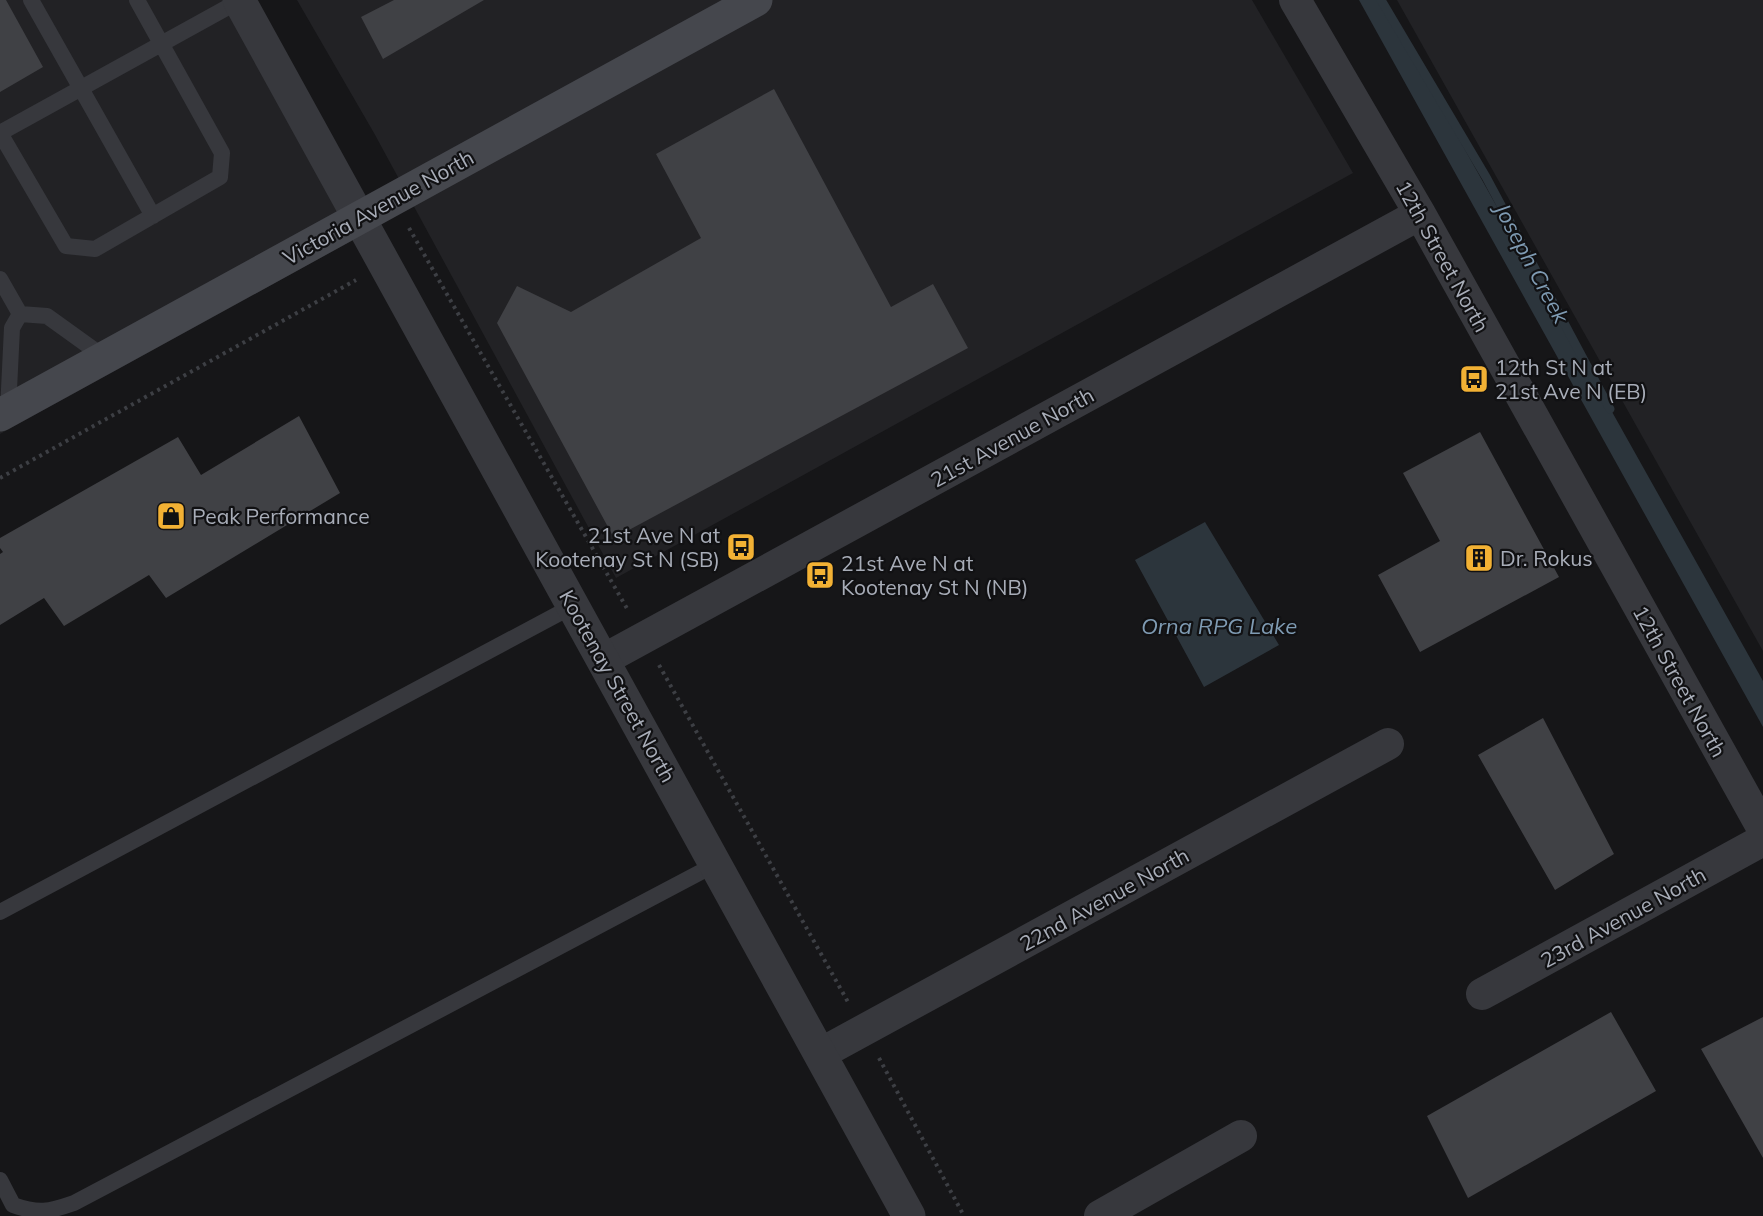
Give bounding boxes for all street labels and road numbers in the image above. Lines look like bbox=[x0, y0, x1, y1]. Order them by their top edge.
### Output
street label: Victoria Avenue North bbox=[278, 144, 478, 270]
street label: 12th Street North bbox=[1391, 176, 1495, 336]
street label: 21st Avenue North bbox=[926, 381, 1098, 493]
street label: Kootenay Street North bbox=[554, 585, 682, 787]
street label: 12th Street North bbox=[1628, 601, 1732, 761]
street label: 22nd Avenue North bbox=[1015, 842, 1193, 956]
street label: 23rd Avenue North bbox=[1536, 861, 1710, 973]

